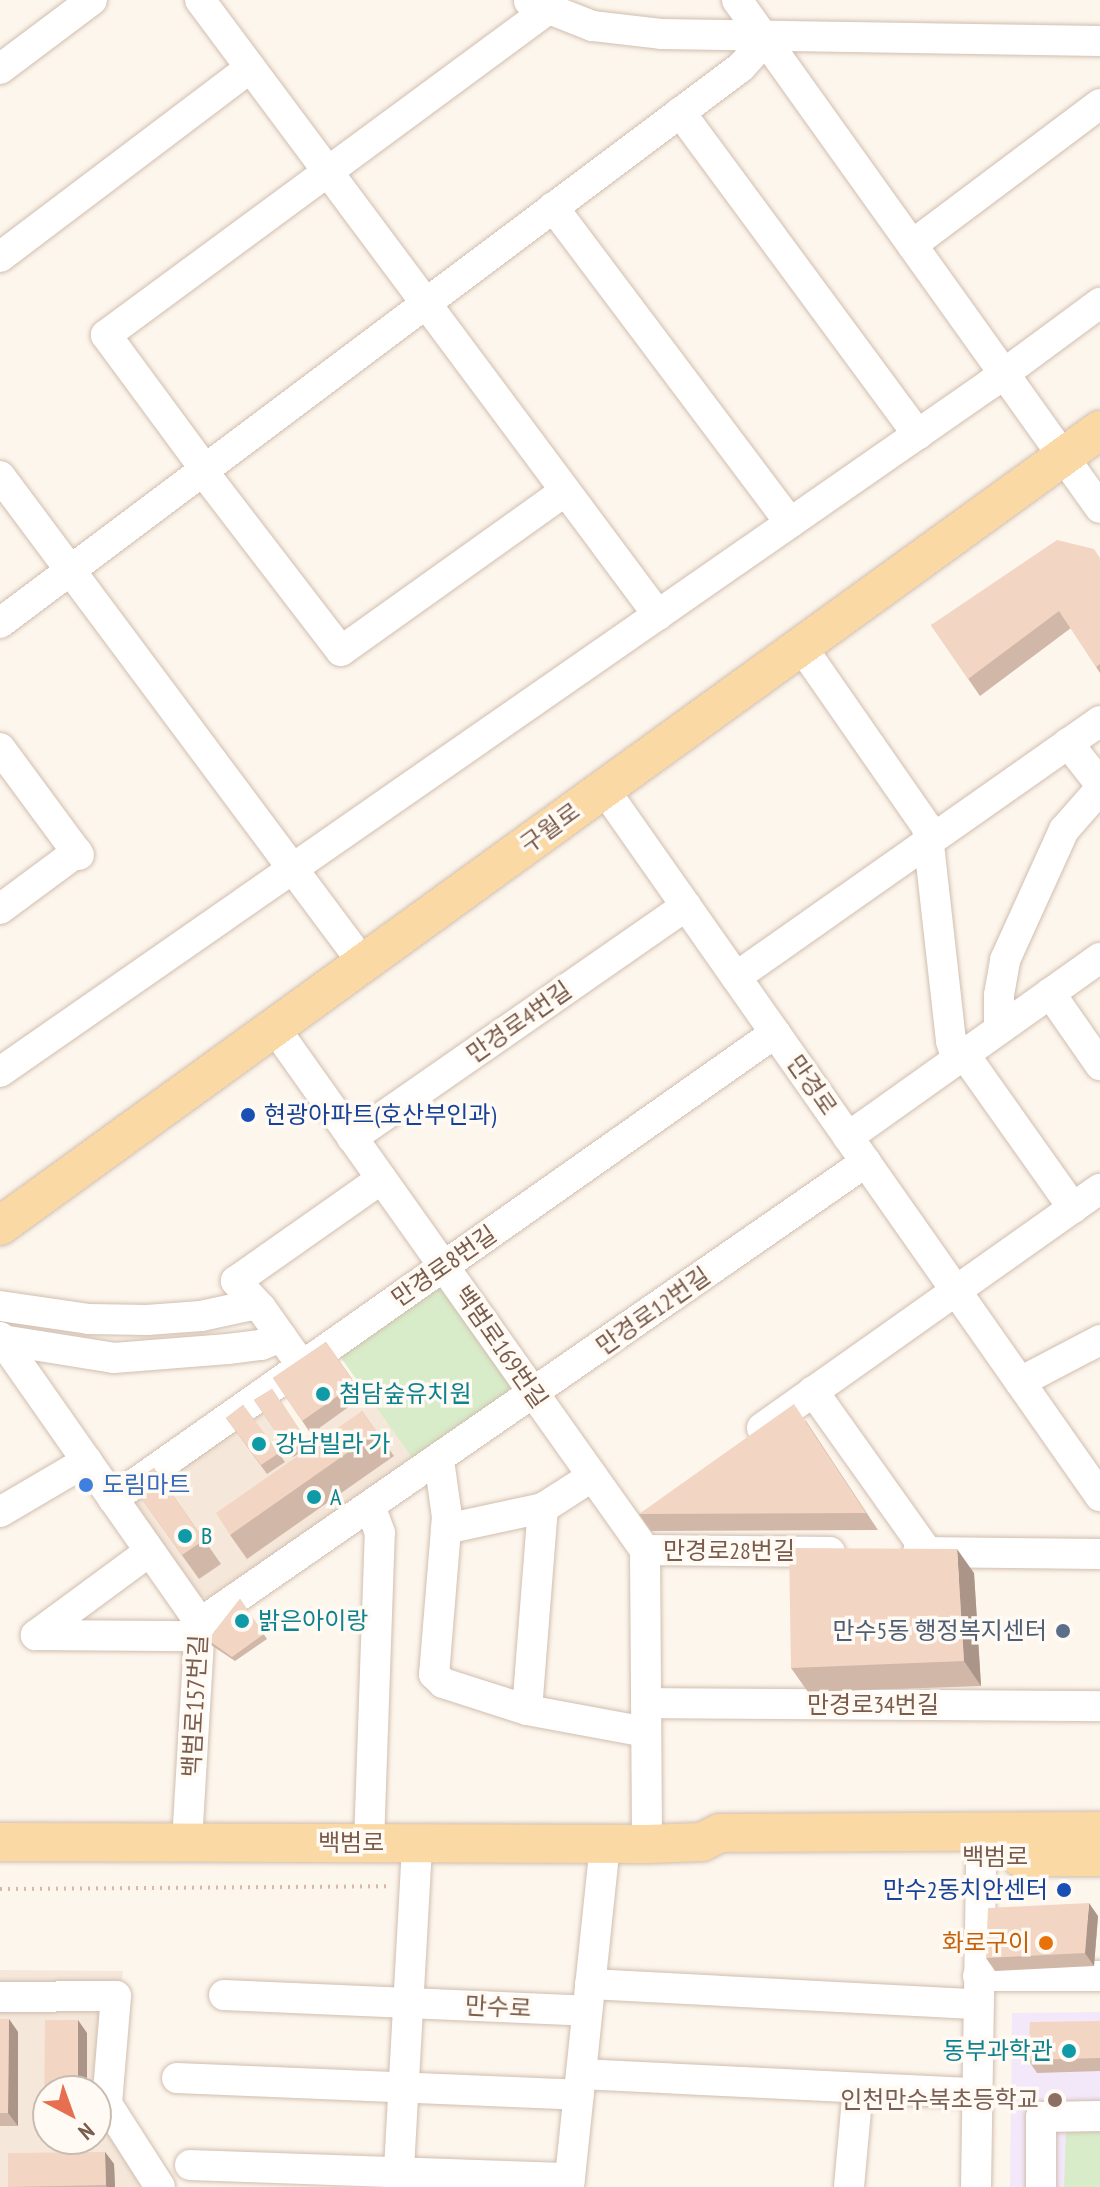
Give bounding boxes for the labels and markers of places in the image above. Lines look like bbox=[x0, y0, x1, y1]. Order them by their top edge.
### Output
place label: 현광아파트(호산부인과) bbox=[264, 1101, 496, 1129]
marker: 현광아파트(호산부인과) bbox=[239, 1106, 257, 1124]
place label: 첨담숲유치원 bbox=[339, 1380, 471, 1408]
marker: 첨담숲유치원 bbox=[314, 1385, 332, 1403]
place label: 강남빌라 가 bbox=[275, 1430, 390, 1458]
marker: 강남빌라 가 bbox=[250, 1435, 268, 1453]
place label: 도림마트 bbox=[102, 1471, 190, 1499]
marker: 도림마트 bbox=[77, 1476, 95, 1494]
place label: A bbox=[330, 1483, 341, 1511]
marker: A bbox=[305, 1488, 323, 1506]
place label: B bbox=[201, 1522, 212, 1550]
marker: B bbox=[176, 1527, 194, 1545]
place label: 밝은아이랑 bbox=[258, 1607, 368, 1635]
marker: 밝은아이랑 bbox=[233, 1612, 251, 1630]
place label: 만수5동 행정복지센터 bbox=[832, 1617, 1047, 1645]
marker: 만수5동 행정복지센터 bbox=[1054, 1622, 1072, 1640]
place label: 만수2동치안센터 bbox=[883, 1876, 1048, 1904]
marker: 만수2동치안센터 bbox=[1055, 1881, 1073, 1899]
place label: 화로구이 bbox=[942, 1929, 1030, 1957]
marker: 화로구이 bbox=[1037, 1934, 1055, 1952]
place label: 동부과학관 bbox=[943, 2037, 1053, 2065]
marker: 동부과학관 bbox=[1060, 2042, 1078, 2060]
place label: 인천만수북초등학교 bbox=[840, 2086, 1039, 2114]
marker: 인천만수북초등학교 bbox=[1046, 2091, 1064, 2109]

